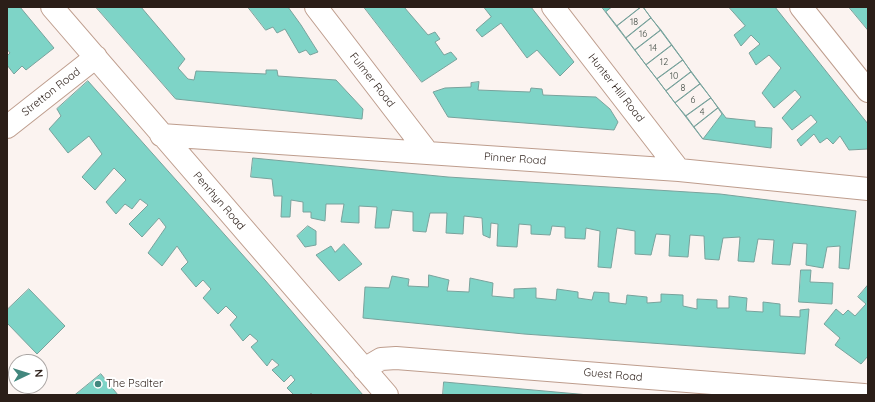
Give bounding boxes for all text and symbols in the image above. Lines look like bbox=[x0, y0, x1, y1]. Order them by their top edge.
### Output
house number: 18 bbox=[630, 17, 638, 27]
house number: 16 bbox=[639, 29, 647, 39]
house number: 14 bbox=[649, 43, 657, 53]
street label: Fulmer Road bbox=[347, 50, 397, 110]
street label: Hunter Hill Road bbox=[585, 51, 647, 125]
house number: 12 bbox=[660, 57, 668, 67]
street label: Stretton Road bbox=[19, 65, 83, 119]
house number: 10 bbox=[670, 71, 678, 81]
house number: 8 bbox=[681, 83, 685, 93]
house number: 6 bbox=[691, 95, 695, 105]
house number: 4 bbox=[700, 107, 704, 117]
street label: Pinner Road bbox=[483, 150, 547, 168]
street label: Penrhyn Road bbox=[190, 169, 248, 233]
north arrow bbox=[8, 354, 48, 394]
street label: Guest Road bbox=[583, 366, 643, 384]
text: N bbox=[32, 369, 46, 378]
place label: The Psalter bbox=[106, 377, 163, 391]
marker: The Psalter bbox=[93, 379, 103, 389]

